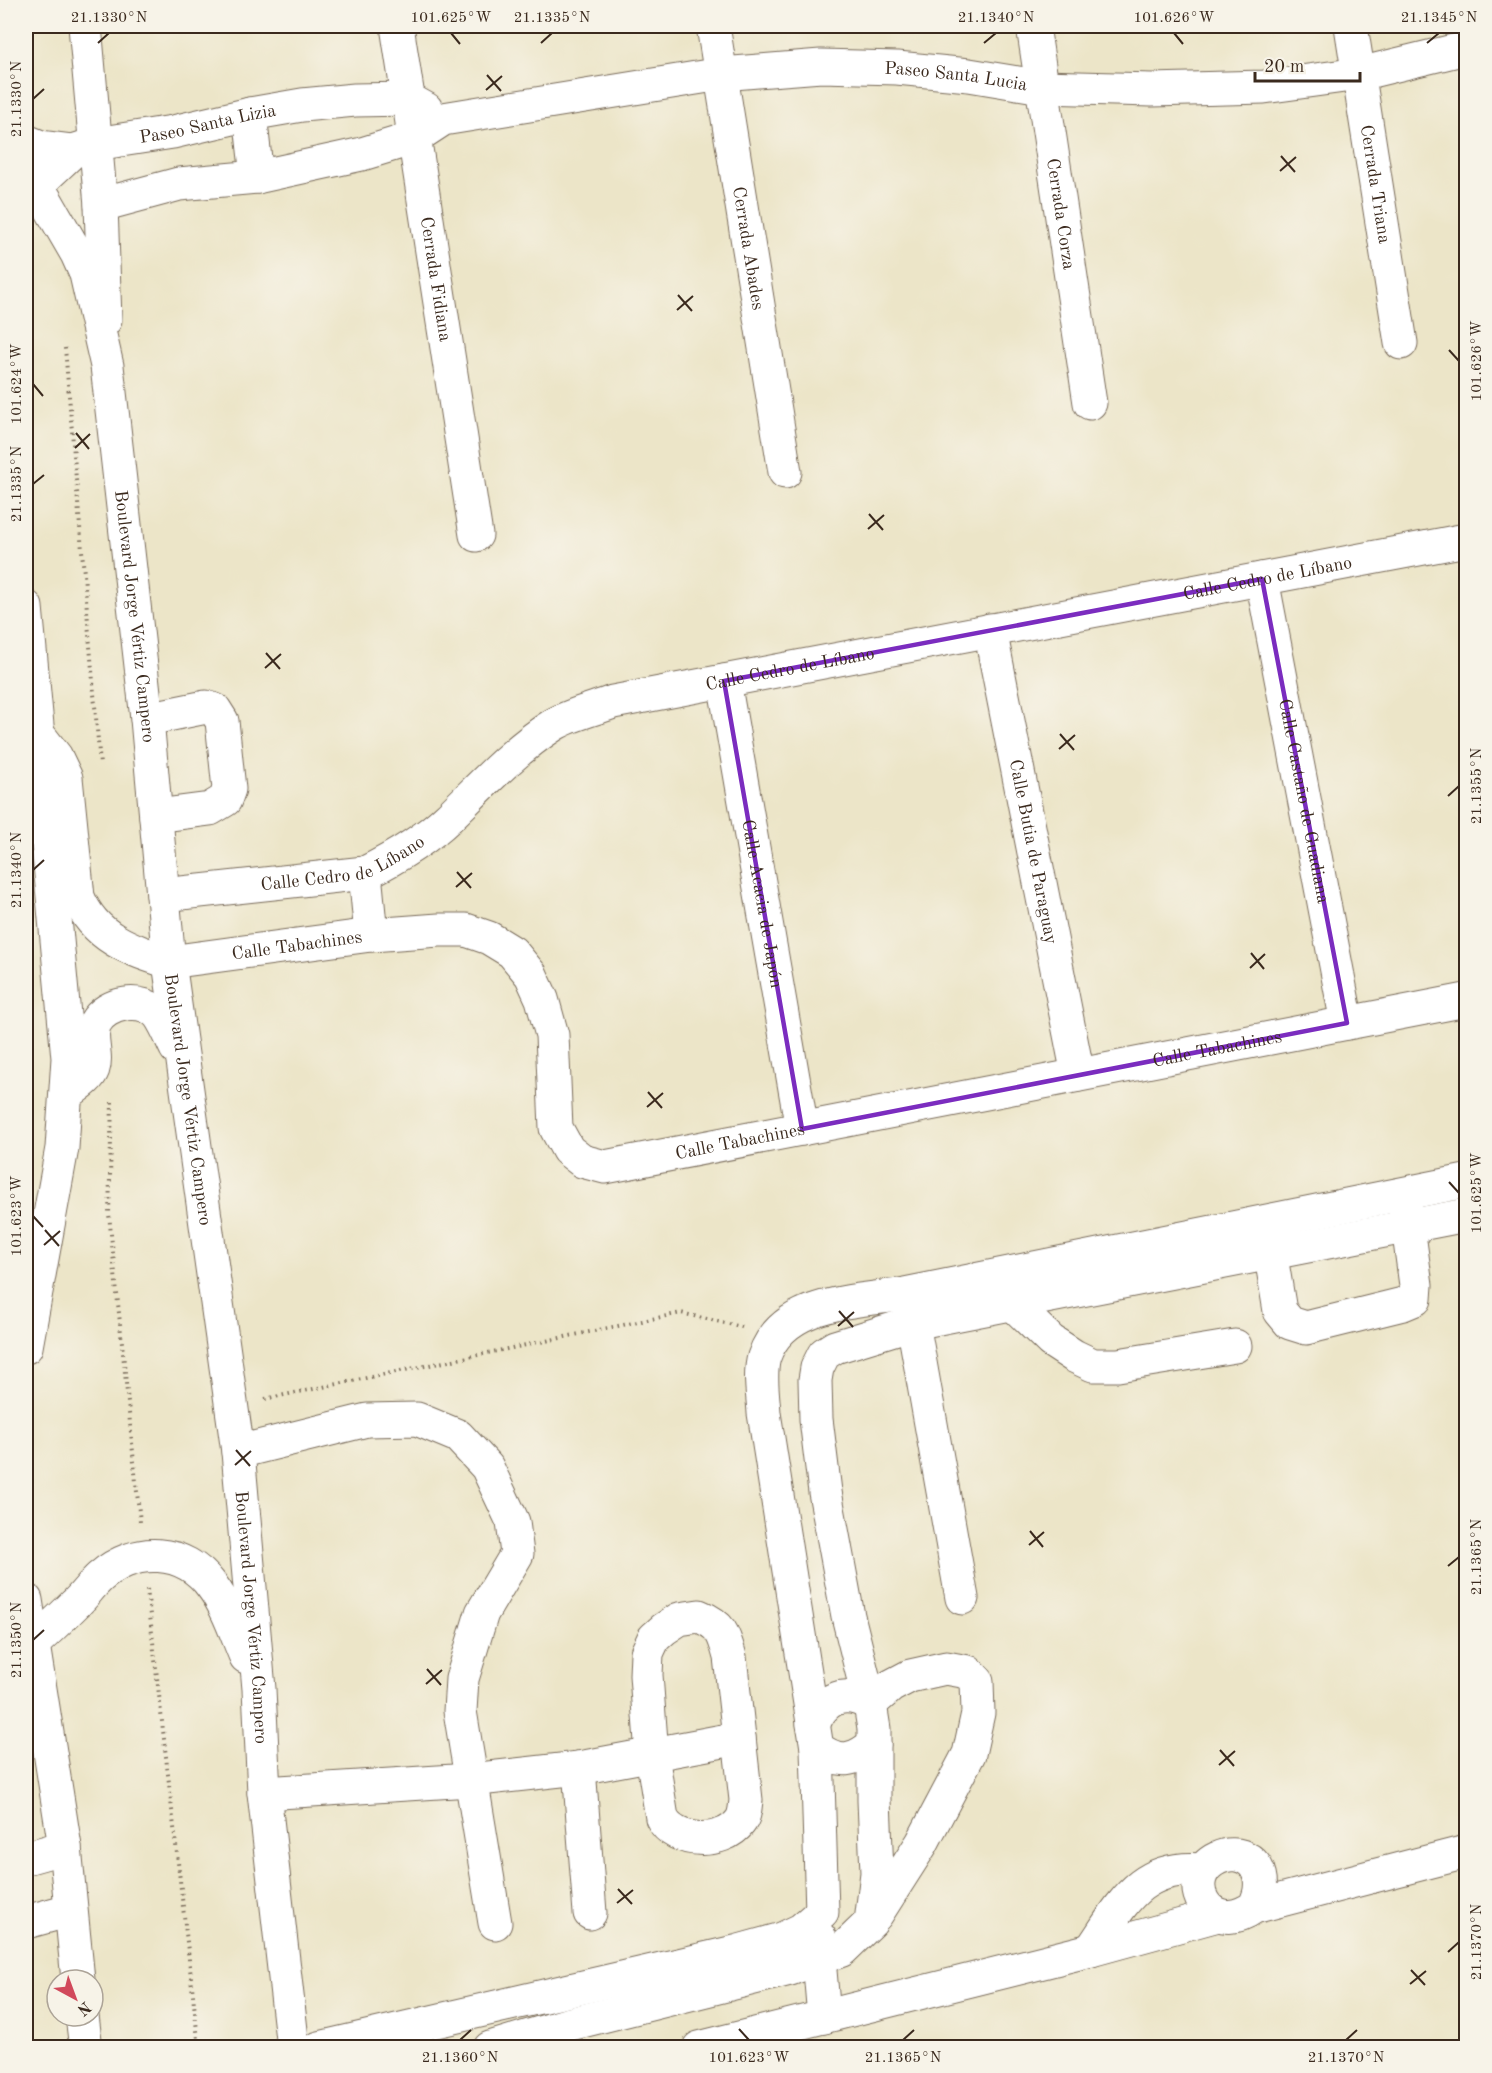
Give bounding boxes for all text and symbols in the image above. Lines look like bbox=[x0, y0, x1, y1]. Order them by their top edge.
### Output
text: 21.1330°N bbox=[71, 11, 148, 26]
text: 101.625°W bbox=[410, 11, 492, 26]
text: 21.1335°N bbox=[514, 11, 591, 26]
text: 21.1340°N bbox=[958, 11, 1035, 26]
text: 101.626°W bbox=[1133, 11, 1215, 26]
text: 21.1345°N bbox=[1401, 11, 1478, 26]
scale bar bbox=[1255, 45, 1360, 83]
text: 20 m bbox=[1264, 58, 1304, 76]
text: 21.1330°N bbox=[10, 60, 25, 137]
street label: Paseo Santa Lucia bbox=[884, 60, 1029, 94]
street label: Paseo Santa Lizia bbox=[138, 102, 278, 147]
street label: Cerrada Triana bbox=[1357, 124, 1393, 245]
street label: Cerrada Corza bbox=[1043, 157, 1078, 271]
street label: Cerrada Abades bbox=[729, 185, 767, 311]
street label: Cerrada Fidiana bbox=[417, 215, 454, 343]
text: 101.626°W bbox=[1470, 320, 1485, 402]
text: 101.624°W bbox=[10, 343, 25, 425]
text: 21.1335°N bbox=[10, 445, 25, 522]
street label: Boulevard Jorge Vértiz Campero bbox=[111, 489, 157, 744]
street label: Calle Cedro de Líbano bbox=[1182, 554, 1354, 604]
street label: Calle Cedro de Líbano bbox=[704, 645, 876, 694]
street label: Calle Castaño de Guadiana bbox=[1275, 697, 1332, 905]
text: 21.1355°N bbox=[1470, 747, 1485, 824]
street label: Calle Butia de Paraguay bbox=[1006, 758, 1060, 946]
street label: Calle Acacia de Japón bbox=[738, 818, 785, 990]
text: 21.1340°N bbox=[10, 831, 25, 908]
street label: Calle Cedro de Líbano bbox=[260, 833, 428, 894]
street label: Calle Tabachines bbox=[231, 928, 363, 964]
street label: Boulevard Jorge Vértiz Campero bbox=[161, 972, 214, 1227]
street label: Calle Tabachines bbox=[1151, 1028, 1284, 1071]
street label: Calle Tabachines bbox=[674, 1120, 806, 1163]
text: 101.625°W bbox=[1470, 1152, 1485, 1234]
text: 101.623°W bbox=[10, 1175, 25, 1257]
street label: Boulevard Jorge Vértiz Campero bbox=[231, 1490, 270, 1745]
text: 21.1365°N bbox=[1470, 1518, 1485, 1595]
text: 21.1350°N bbox=[10, 1601, 25, 1678]
text: 21.1370°N bbox=[1470, 1903, 1485, 1980]
north arrow bbox=[45, 1968, 105, 2028]
text: N bbox=[73, 1998, 93, 2018]
text: 21.1360°N bbox=[422, 2051, 499, 2066]
text: 101.623°W bbox=[708, 2051, 790, 2066]
text: 21.1365°N bbox=[865, 2051, 942, 2066]
text: 21.1370°N bbox=[1308, 2051, 1385, 2066]

